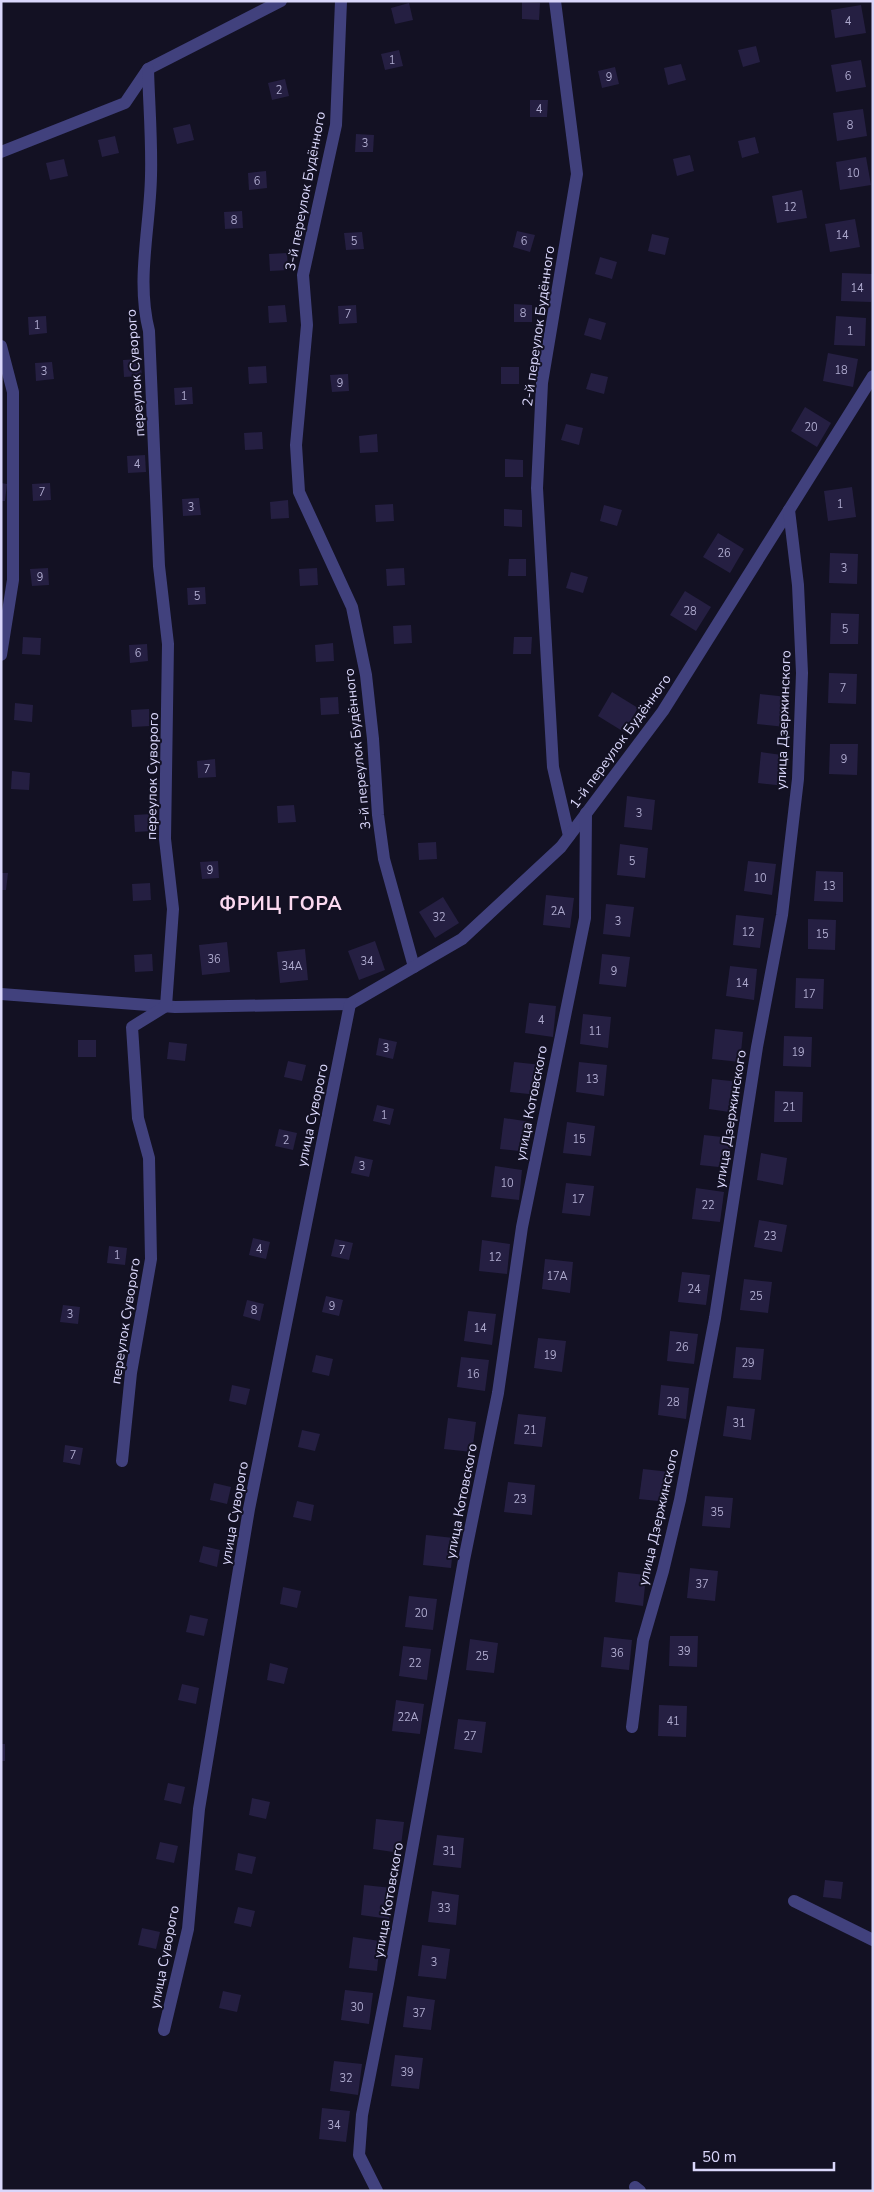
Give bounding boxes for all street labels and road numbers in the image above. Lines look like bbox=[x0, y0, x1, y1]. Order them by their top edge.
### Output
street label: 3-й переулок Будённого bbox=[281, 110, 330, 273]
street label: 2-й переулок Будённого bbox=[518, 244, 559, 408]
street label: переулок Суворого bbox=[122, 309, 149, 437]
street label: улица Дзержинского bbox=[772, 650, 795, 790]
street label: 3-й переулок Будённого bbox=[340, 667, 375, 831]
street label: 1-й переулок Будённого bbox=[565, 670, 676, 812]
street label: переулок Суворого bbox=[142, 712, 163, 840]
street label: улица Котовского bbox=[511, 1044, 552, 1162]
street label: улица Дзержинского bbox=[710, 1049, 751, 1190]
street label: улица Суворого bbox=[292, 1062, 333, 1168]
street label: переулок Суворого bbox=[106, 1256, 145, 1386]
street label: улица Котовского bbox=[441, 1442, 482, 1560]
street label: улица Дзержинского bbox=[634, 1447, 683, 1587]
street label: улица Суворого bbox=[216, 1460, 253, 1566]
street label: улица Котовского bbox=[369, 1841, 408, 1959]
street label: улица Суворого bbox=[145, 1904, 184, 2010]

